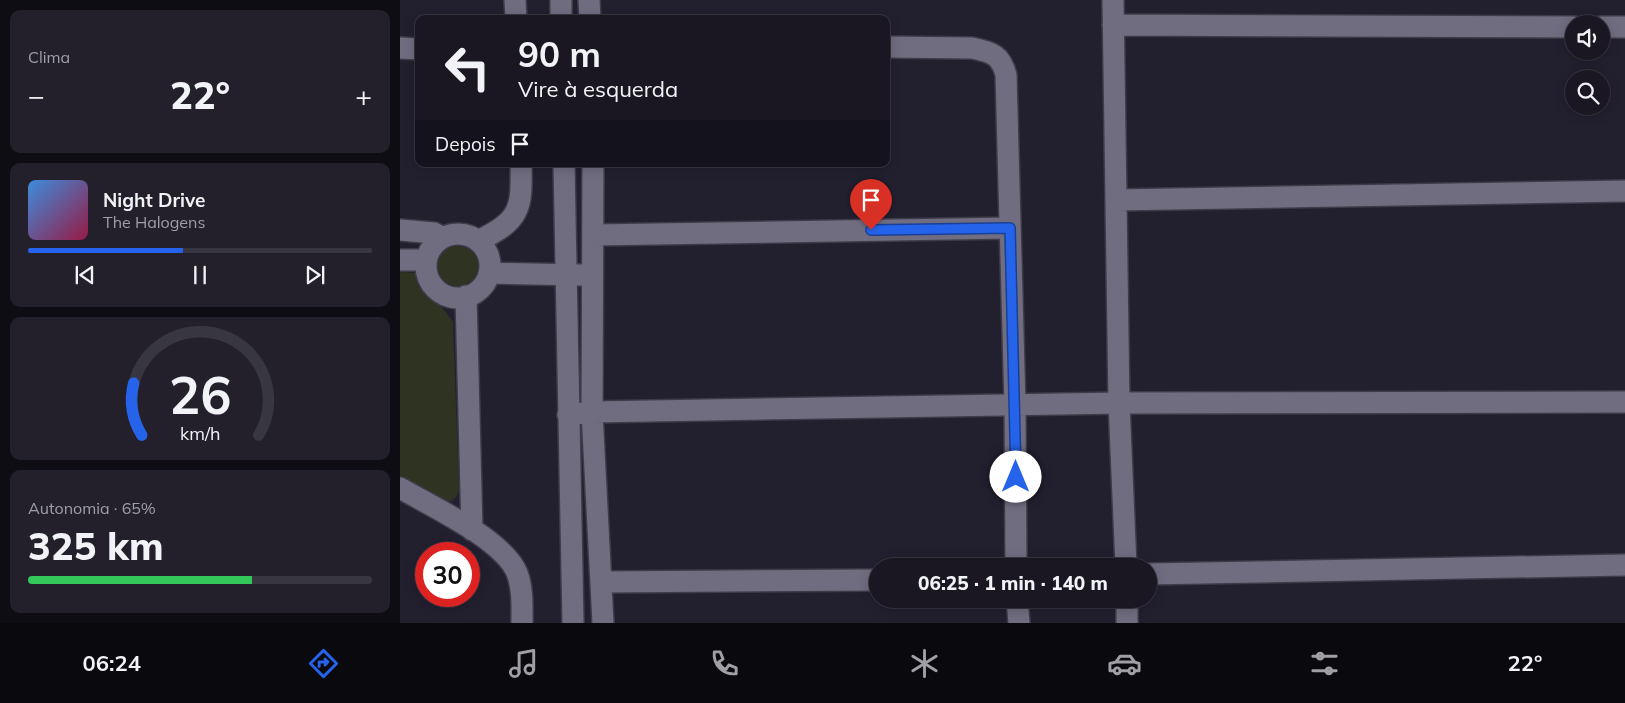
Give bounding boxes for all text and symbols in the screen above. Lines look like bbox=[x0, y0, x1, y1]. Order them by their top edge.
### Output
map controls bbox=[1565, 15, 1610, 115]
button: sound bbox=[1565, 15, 1610, 60]
text: 90 m bbox=[518, 32, 601, 76]
icon: left bbox=[435, 35, 500, 100]
text: Clima bbox=[28, 47, 70, 67]
button: search bbox=[1565, 70, 1610, 115]
text: 22° bbox=[170, 71, 230, 119]
text: Vire à esquerda bbox=[518, 75, 678, 103]
text: − bbox=[28, 78, 45, 113]
text: + bbox=[355, 78, 372, 113]
icon: arrive bbox=[506, 130, 534, 158]
text: Depois bbox=[435, 132, 496, 156]
pin bbox=[850, 179, 892, 230]
icon: arrive bbox=[857, 186, 885, 214]
text: Night Drive bbox=[103, 188, 205, 212]
text: The Halogens bbox=[103, 212, 205, 232]
icon: previous bbox=[71, 261, 99, 289]
icon: pause bbox=[186, 261, 214, 289]
icon: next bbox=[301, 261, 329, 289]
text: 26 bbox=[169, 362, 231, 427]
text: km/h bbox=[180, 422, 220, 444]
position arrow bbox=[989, 450, 1041, 502]
text: Autonomia · 65% bbox=[28, 498, 156, 518]
text: 325 km bbox=[28, 522, 164, 570]
speed limit sign: 30 bbox=[415, 542, 480, 607]
text: 06:25 · 1 min · 140 m bbox=[918, 571, 1108, 595]
icon: directions bbox=[306, 646, 341, 681]
icon: music bbox=[506, 646, 541, 681]
icon: phone bbox=[707, 646, 742, 681]
icon: climate bbox=[907, 646, 942, 681]
icon: car bbox=[1107, 646, 1142, 681]
icon: filters bbox=[1307, 646, 1342, 681]
text: 06:24 bbox=[83, 649, 141, 677]
text: 22° bbox=[1508, 649, 1542, 677]

